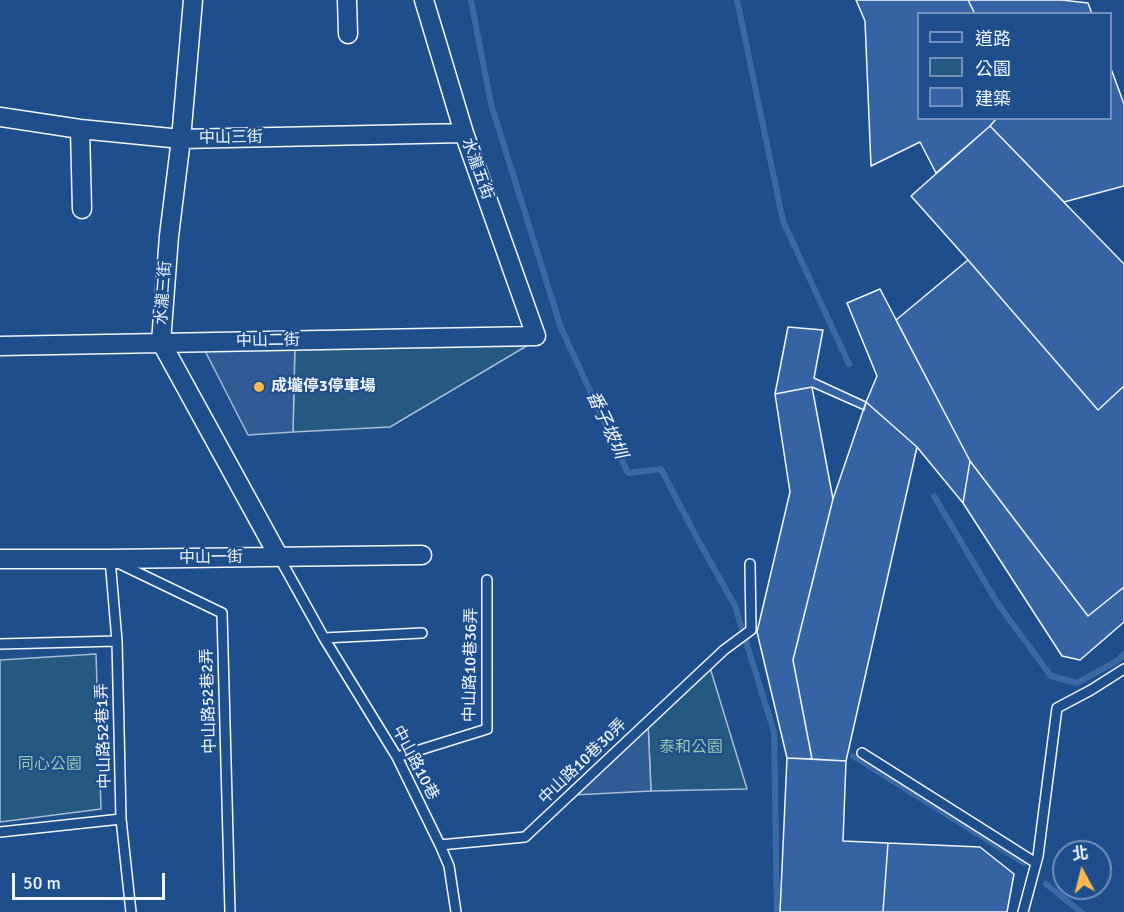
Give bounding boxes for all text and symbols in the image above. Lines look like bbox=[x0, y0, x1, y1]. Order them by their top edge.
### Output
legend bbox=[917, 12, 1112, 120]
text: 道路 bbox=[975, 28, 1011, 50]
text: 公園 bbox=[975, 58, 1011, 80]
text: 建築 bbox=[975, 88, 1011, 110]
street label: 中山三街 bbox=[199, 128, 263, 148]
street label: 水瀧五街 bbox=[457, 136, 497, 202]
street label: 水瀧三街 bbox=[152, 260, 176, 326]
street label: 中山二街 bbox=[236, 331, 300, 351]
place label: 成壠停3停車場 bbox=[271, 377, 376, 397]
marker: 成壠停3停車場 bbox=[252, 380, 266, 394]
water label: 番子坡圳 bbox=[581, 388, 631, 462]
street label: 中山一街 bbox=[179, 548, 243, 568]
street label: 中山路10巷36弄 bbox=[460, 608, 482, 722]
street label: 中山路52巷2弄 bbox=[198, 648, 220, 754]
street label: 中山路52巷1弄 bbox=[93, 683, 115, 789]
street label: 中山路10巷30弄 bbox=[535, 715, 631, 809]
street label: 中山路10巷 bbox=[387, 723, 443, 803]
park label: 泰和公園 bbox=[659, 738, 723, 758]
park label: 同心公園 bbox=[18, 755, 82, 775]
north arrow bbox=[1052, 840, 1112, 900]
text: 北 bbox=[1071, 843, 1089, 865]
scale bar bbox=[15, 861, 168, 899]
text: 50 m bbox=[23, 872, 61, 894]

